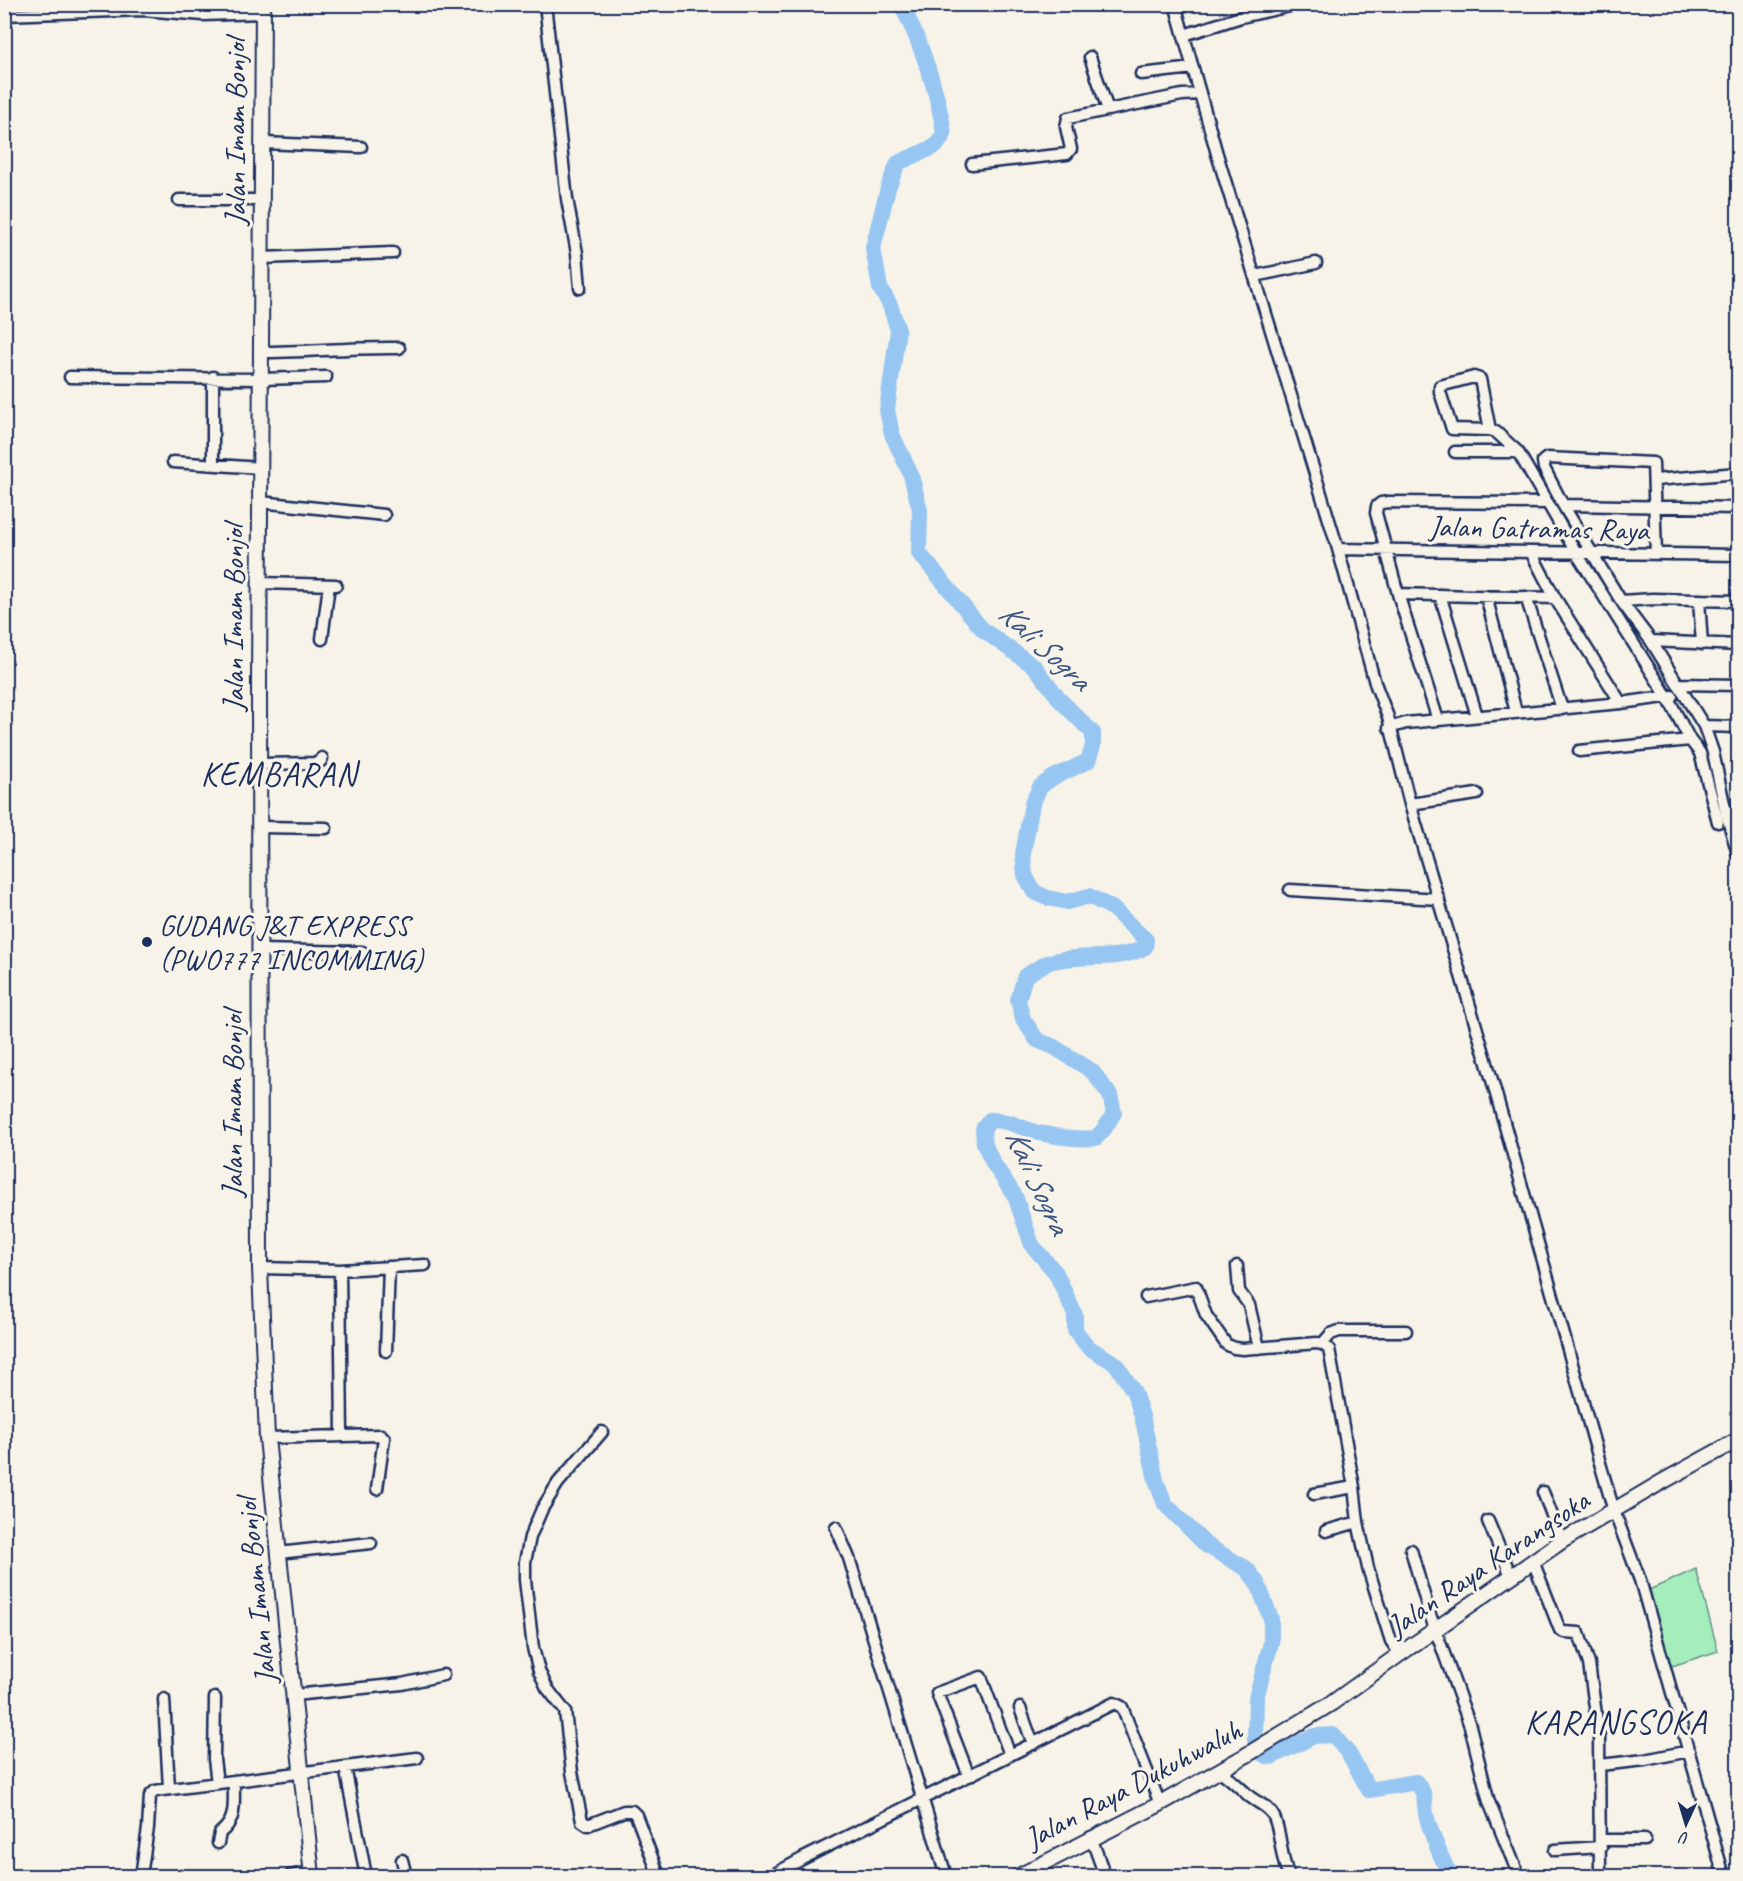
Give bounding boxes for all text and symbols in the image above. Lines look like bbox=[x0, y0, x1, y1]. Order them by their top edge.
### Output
street label: Jalan Imam Bonjol bbox=[216, 34, 254, 227]
street label: Jalan Gatramas Raya bbox=[1427, 507, 1651, 549]
street label: Jalan Imam Bonjol bbox=[214, 520, 252, 713]
water label: Kali Sogra bbox=[990, 593, 1102, 701]
district label: KEMBARAN bbox=[201, 753, 361, 795]
place label: GUDANG J&T EXPRESS (PWO777 INCOMMING) bbox=[159, 906, 425, 978]
marker: GUDANG J&T EXPRESS (PWO777 INCOMMING) bbox=[140, 935, 154, 949]
street label: Jalan Imam Bonjol bbox=[213, 1006, 251, 1199]
water label: Kali Sogra bbox=[996, 1122, 1081, 1243]
street label: Jalan Raya Karangsoka bbox=[1378, 1480, 1598, 1646]
street label: Jalan Imam Bonjol bbox=[227, 1491, 285, 1688]
district label: KARANGSOKA bbox=[1525, 1701, 1707, 1743]
street label: Jalan Raya Dukuhwaluh bbox=[1016, 1710, 1249, 1858]
north arrow bbox=[1656, 1794, 1716, 1854]
text: U bbox=[1677, 1827, 1690, 1848]

